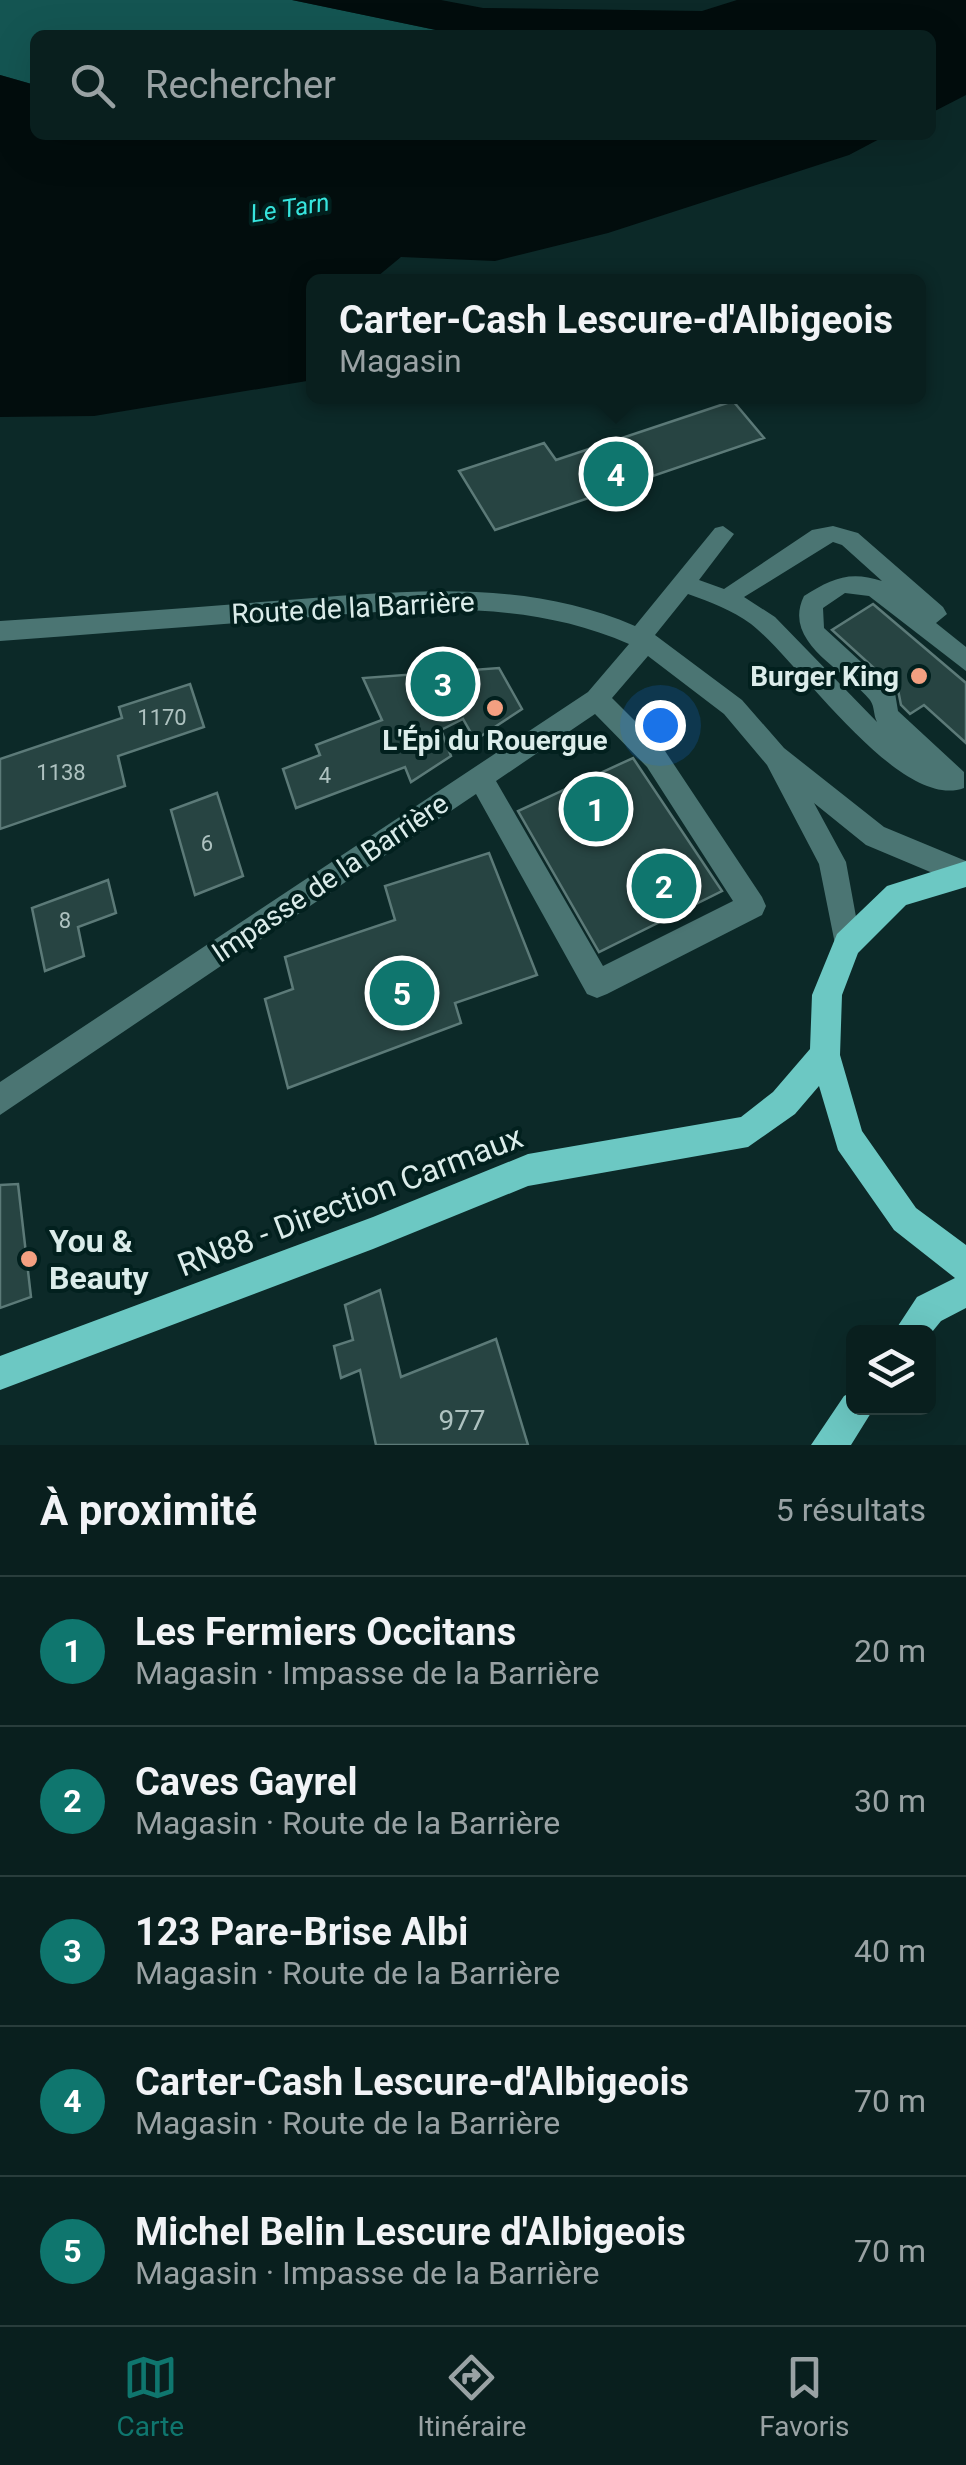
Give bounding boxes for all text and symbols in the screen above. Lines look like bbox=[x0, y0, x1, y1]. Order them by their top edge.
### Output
search box bbox=[30, 30, 936, 140]
icon: search bbox=[65, 58, 120, 113]
text: Rechercher bbox=[145, 63, 336, 107]
water label: Le Tarn bbox=[248, 187, 332, 229]
popup bbox=[306, 274, 926, 404]
text: Carter-Cash Lescure-d'Albigeois bbox=[339, 298, 893, 342]
text: Magasin bbox=[339, 342, 462, 380]
pin: 4 bbox=[584, 436, 648, 512]
street label: Route de la Barrière bbox=[231, 585, 475, 631]
pin: 3 bbox=[410, 646, 476, 722]
place label: Burger King bbox=[750, 660, 899, 693]
marker: Burger King bbox=[908, 665, 930, 687]
marker: L'Épi du Rouergue bbox=[484, 697, 506, 719]
your location bbox=[635, 700, 686, 751]
house number: 1170 bbox=[137, 705, 187, 730]
place label: L'Épi du Rouergue bbox=[382, 724, 608, 757]
house number: 1138 bbox=[36, 760, 86, 785]
house number: 4 bbox=[319, 763, 331, 788]
pin: 1 bbox=[564, 772, 628, 846]
street label: Impasse de la Barrière bbox=[206, 787, 454, 969]
house number: 6 bbox=[201, 831, 213, 856]
pin: 2 bbox=[632, 848, 696, 924]
house number: 8 bbox=[59, 908, 71, 933]
pin: 5 bbox=[370, 956, 434, 1030]
street label: RN88 - Direction Carmaux bbox=[172, 1118, 528, 1284]
place label: You & Beauty bbox=[49, 1222, 150, 1297]
marker: You & Beauty bbox=[18, 1248, 40, 1270]
map controls bbox=[846, 1325, 936, 1415]
button: layers bbox=[846, 1325, 936, 1415]
house number: 977 bbox=[438, 1404, 486, 1437]
text: À proximité bbox=[40, 1486, 257, 1535]
text: 5 résultats bbox=[776, 1491, 926, 1529]
text: Les Fermiers Occitans bbox=[135, 1610, 516, 1654]
text: 1 bbox=[63, 1632, 82, 1670]
text: 20 m bbox=[854, 1632, 926, 1670]
text: Magasin · Impasse de la Barrière bbox=[135, 1654, 599, 1692]
text: Caves Gayrel bbox=[135, 1760, 358, 1804]
text: 2 bbox=[63, 1782, 82, 1820]
text: 30 m bbox=[854, 1782, 926, 1820]
text: Magasin · Route de la Barrière bbox=[135, 1804, 560, 1842]
text: 123 Pare-Brise Albi bbox=[135, 1910, 468, 1954]
text: 3 bbox=[63, 1932, 82, 1970]
text: 40 m bbox=[854, 1932, 926, 1970]
text: Magasin · Route de la Barrière bbox=[135, 1954, 560, 1992]
text: Carter-Cash Lescure-d'Albigeois bbox=[135, 2060, 689, 2104]
text: 4 bbox=[63, 2082, 82, 2120]
text: 70 m bbox=[854, 2082, 926, 2120]
text: Magasin · Route de la Barrière bbox=[135, 2104, 560, 2142]
text: Michel Belin Lescure d'Albigeois bbox=[135, 2210, 686, 2254]
text: 5 bbox=[63, 2232, 82, 2270]
text: 70 m bbox=[854, 2232, 926, 2270]
text: Magasin · Impasse de la Barrière bbox=[135, 2254, 599, 2292]
tab: Carte bbox=[117, 2350, 184, 2443]
tab: Itinéraire bbox=[417, 2350, 526, 2443]
tab: Favoris bbox=[759, 2350, 849, 2443]

